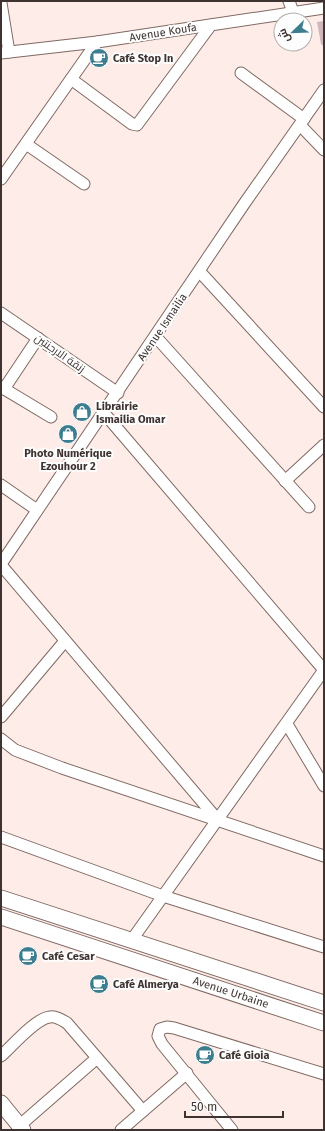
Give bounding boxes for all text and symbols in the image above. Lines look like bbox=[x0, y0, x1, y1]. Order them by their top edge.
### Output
north arrow bbox=[273, 12, 313, 52]
street label: Avenue Koufa bbox=[128, 21, 198, 44]
text: ش bbox=[276, 27, 293, 45]
cafe icon: Café Stop In bbox=[88, 47, 110, 69]
place label: Café Stop In bbox=[113, 52, 173, 65]
street label: Avenue Ismailia bbox=[135, 291, 190, 364]
street label: زنقة الارجنتين bbox=[32, 331, 88, 376]
place label: Librairie Ismailia Omar bbox=[96, 400, 166, 426]
shop icon: Librairie Ismailia Omar bbox=[71, 401, 93, 423]
shop icon: Photo Numérique Ezouhour 2 bbox=[57, 423, 79, 445]
place label: Photo Numérique Ezouhour 2 bbox=[24, 447, 112, 473]
cafe icon: Café Cesar bbox=[17, 945, 39, 967]
place label: Café Cesar bbox=[42, 950, 95, 963]
cafe icon: Café Almerya bbox=[88, 973, 110, 995]
street label: Avenue Urbaine bbox=[191, 974, 270, 1011]
place label: Café Almerya bbox=[113, 978, 179, 991]
cafe icon: Café Gioia bbox=[194, 1044, 216, 1066]
place label: Café Gioia bbox=[219, 1049, 269, 1062]
scale bar bbox=[185, 1093, 283, 1119]
text: 50 m bbox=[191, 1100, 217, 1114]

